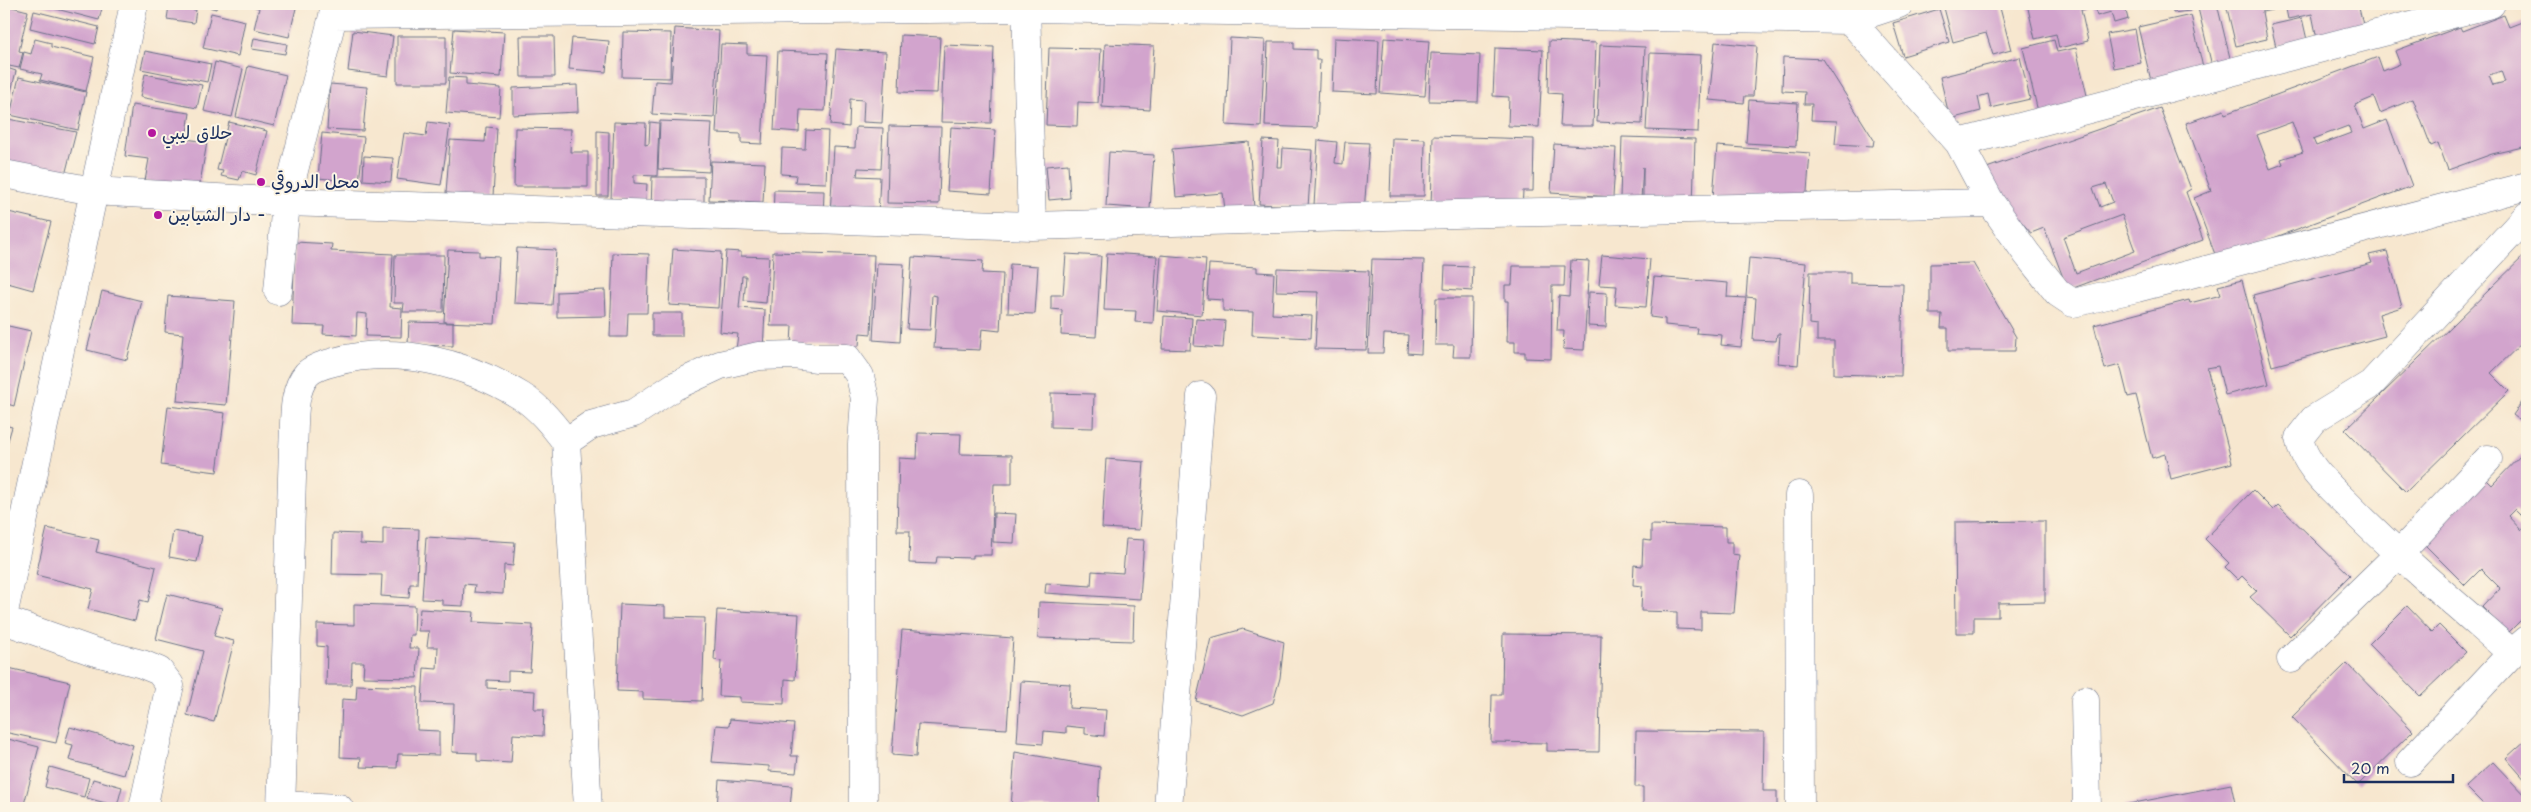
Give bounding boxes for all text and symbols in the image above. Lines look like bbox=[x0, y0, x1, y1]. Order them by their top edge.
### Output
place label: حلاق ليبي bbox=[162, 118, 233, 149]
marker: حلاق ليبي bbox=[146, 127, 158, 139]
place label: محل الدروقي bbox=[271, 167, 360, 195]
marker: محل الدروقي bbox=[255, 176, 267, 188]
place label: دار الشيابين - bbox=[168, 200, 266, 227]
marker: دار الشيابين - bbox=[152, 209, 164, 221]
scale bar bbox=[2344, 752, 2452, 784]
text: 20 m bbox=[2351, 756, 2390, 779]

